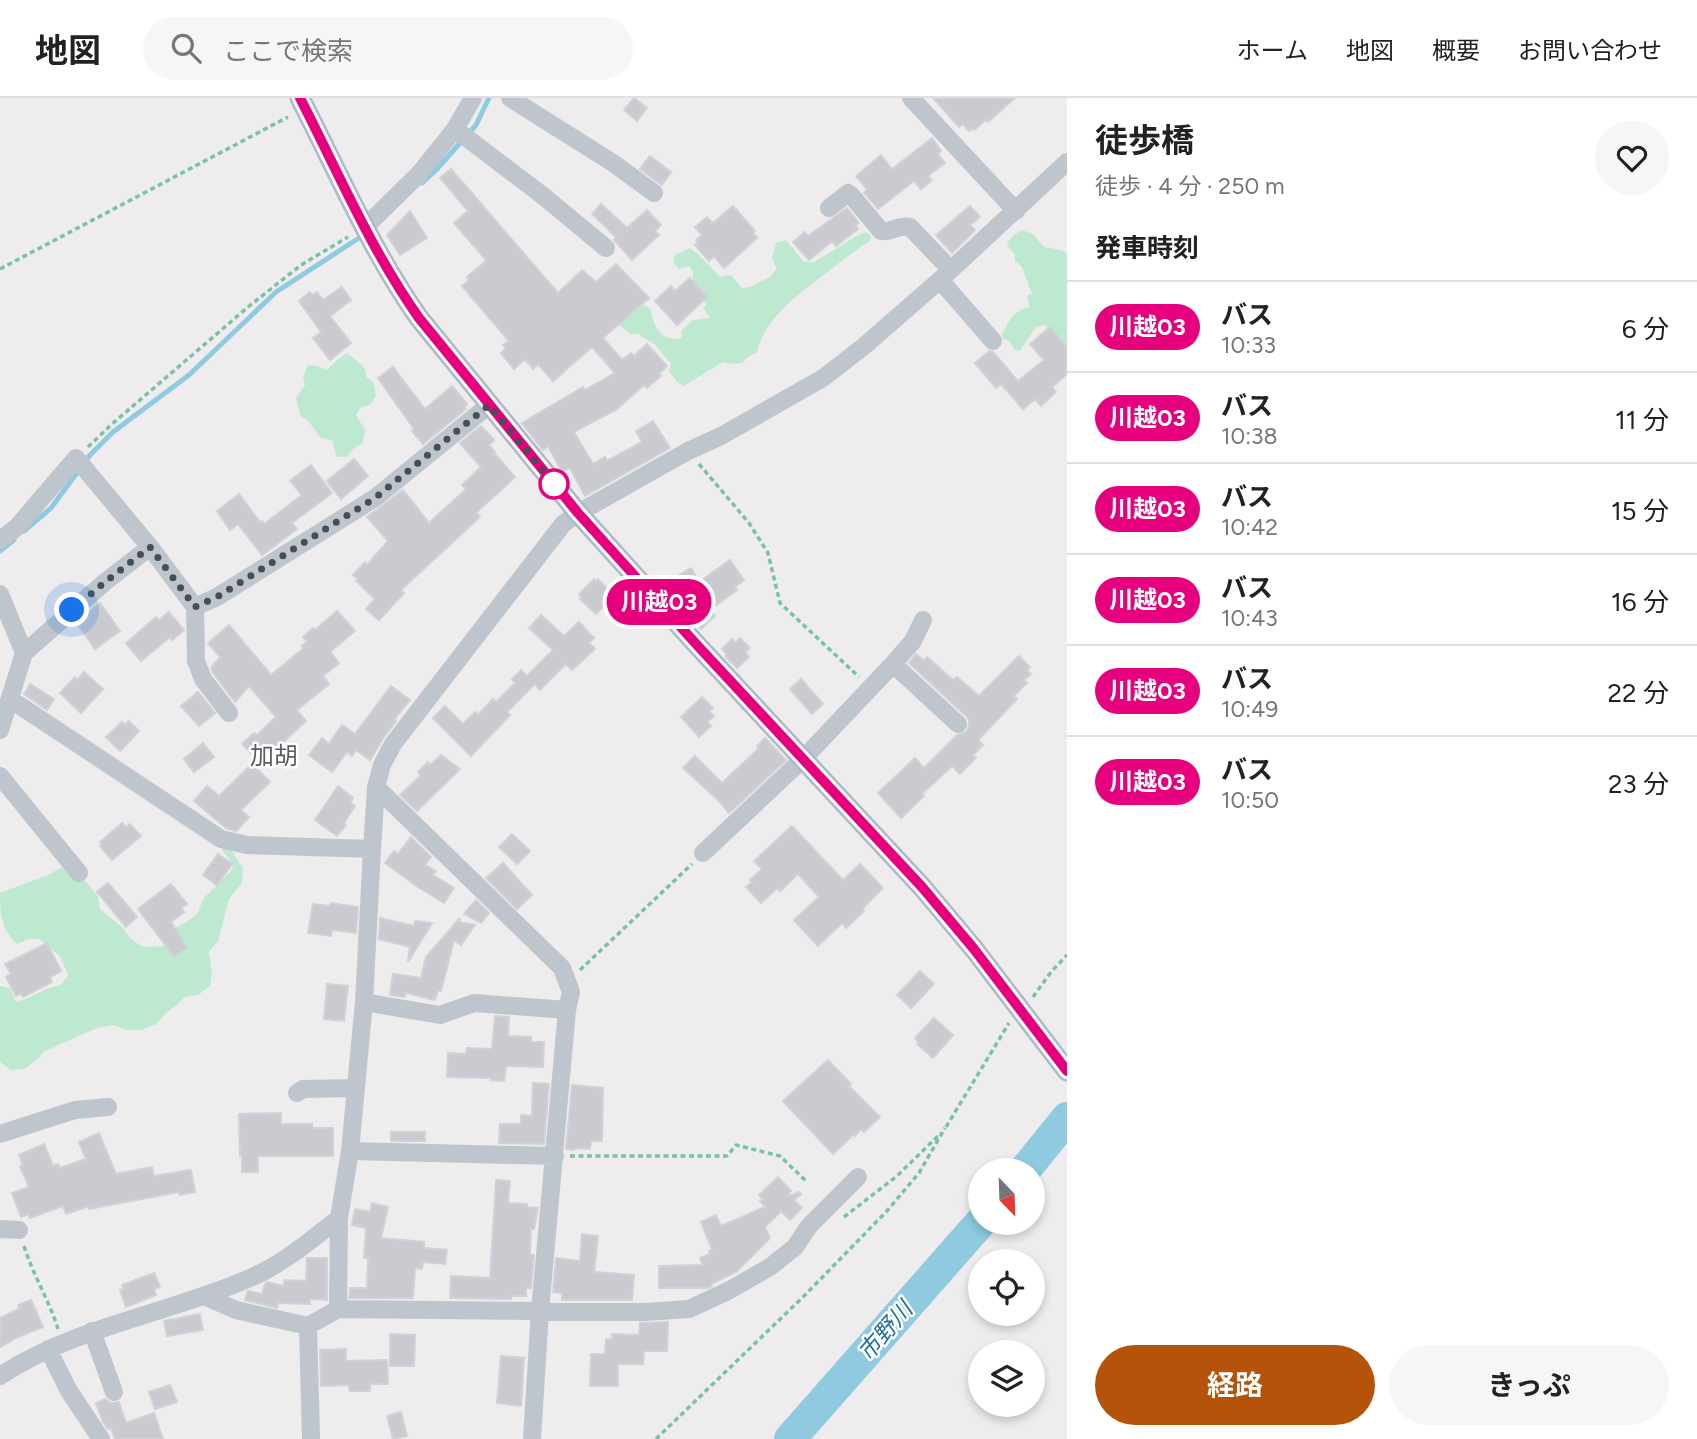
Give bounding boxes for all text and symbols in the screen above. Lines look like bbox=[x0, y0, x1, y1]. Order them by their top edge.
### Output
search box bbox=[143, 17, 633, 80]
icon: search bbox=[167, 29, 205, 67]
text: 地図 bbox=[35, 31, 101, 70]
text: ここで検索 bbox=[223, 35, 353, 67]
text: ホーム bbox=[1237, 36, 1308, 65]
text: 地図 bbox=[1346, 36, 1394, 65]
text: 概要 bbox=[1432, 36, 1480, 65]
text: お問い合わせ bbox=[1518, 36, 1662, 65]
text: 徒歩橋 bbox=[1095, 121, 1194, 160]
button: heart bbox=[1595, 121, 1669, 195]
text: 徒歩 · 4 分 · 250 m bbox=[1095, 172, 1284, 200]
text: 発車時刻 bbox=[1095, 232, 1199, 264]
text: バス bbox=[1221, 299, 1273, 331]
text: 川越03 bbox=[1109, 312, 1186, 341]
text: 6 分 bbox=[1622, 313, 1669, 345]
text: 10:33 bbox=[1221, 331, 1276, 359]
text: バス bbox=[1221, 390, 1273, 422]
text: 川越03 bbox=[1109, 403, 1186, 432]
text: 11 分 bbox=[1615, 404, 1669, 436]
text: 10:38 bbox=[1221, 422, 1278, 450]
unlabelled marker bbox=[539, 469, 569, 499]
text: バス bbox=[1221, 481, 1273, 513]
text: 川越03 bbox=[1109, 494, 1186, 523]
text: 15 分 bbox=[1611, 495, 1669, 527]
text: 10:42 bbox=[1221, 513, 1278, 541]
text: バス bbox=[1221, 572, 1273, 604]
line badge: 川越03 bbox=[610, 579, 708, 625]
text: 川越03 bbox=[1109, 585, 1186, 614]
text: 16 分 bbox=[1611, 586, 1669, 618]
text: 川越03 bbox=[621, 587, 697, 616]
your location bbox=[54, 592, 89, 627]
text: 10:43 bbox=[1221, 604, 1278, 632]
text: バス bbox=[1221, 663, 1273, 695]
text: 川越03 bbox=[1109, 676, 1186, 705]
text: 22 分 bbox=[1608, 677, 1669, 709]
text: 10:49 bbox=[1221, 695, 1278, 723]
district label: 加胡 bbox=[250, 741, 298, 770]
text: バス bbox=[1221, 754, 1273, 786]
text: 川越03 bbox=[1109, 767, 1186, 796]
text: 23 分 bbox=[1608, 768, 1669, 800]
text: 10:50 bbox=[1221, 786, 1279, 814]
north arrow bbox=[968, 1158, 1045, 1236]
map controls bbox=[968, 1158, 1045, 1417]
button: locate bbox=[968, 1249, 1045, 1326]
water label: 市野川 bbox=[852, 1294, 920, 1366]
button: layers bbox=[968, 1340, 1045, 1417]
button: 経路 bbox=[1095, 1345, 1375, 1425]
button: きっぷ bbox=[1389, 1345, 1669, 1425]

